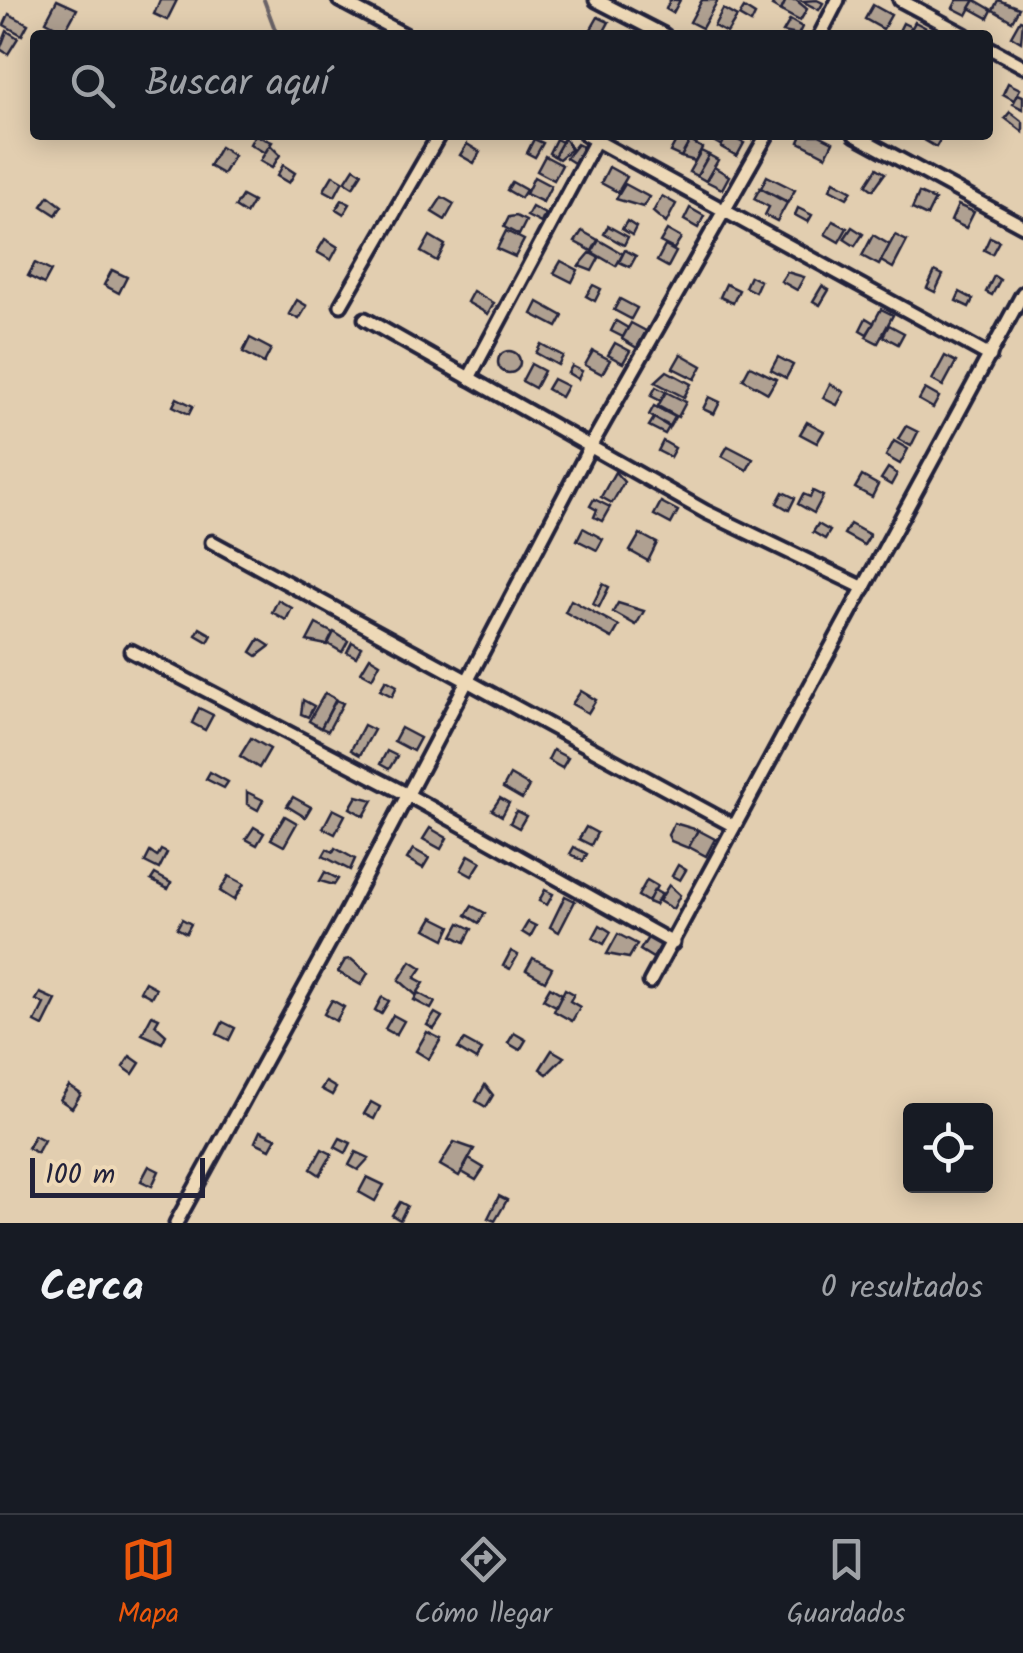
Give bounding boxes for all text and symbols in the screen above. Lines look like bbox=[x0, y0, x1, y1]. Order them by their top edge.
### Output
search box bbox=[30, 30, 993, 140]
text: Buscar aquí bbox=[145, 55, 329, 115]
icon: search bbox=[65, 58, 120, 113]
map controls bbox=[903, 1103, 993, 1193]
button: locate bbox=[903, 1103, 993, 1193]
scale bar bbox=[30, 1153, 205, 1198]
text: 100 m bbox=[45, 1153, 115, 1198]
text: Cerca bbox=[40, 1255, 144, 1322]
text: 0 resultados bbox=[821, 1263, 983, 1314]
tab: Mapa bbox=[117, 1532, 179, 1637]
tab: Cómo llegar bbox=[414, 1532, 552, 1637]
tab: Guardados bbox=[787, 1532, 906, 1637]

